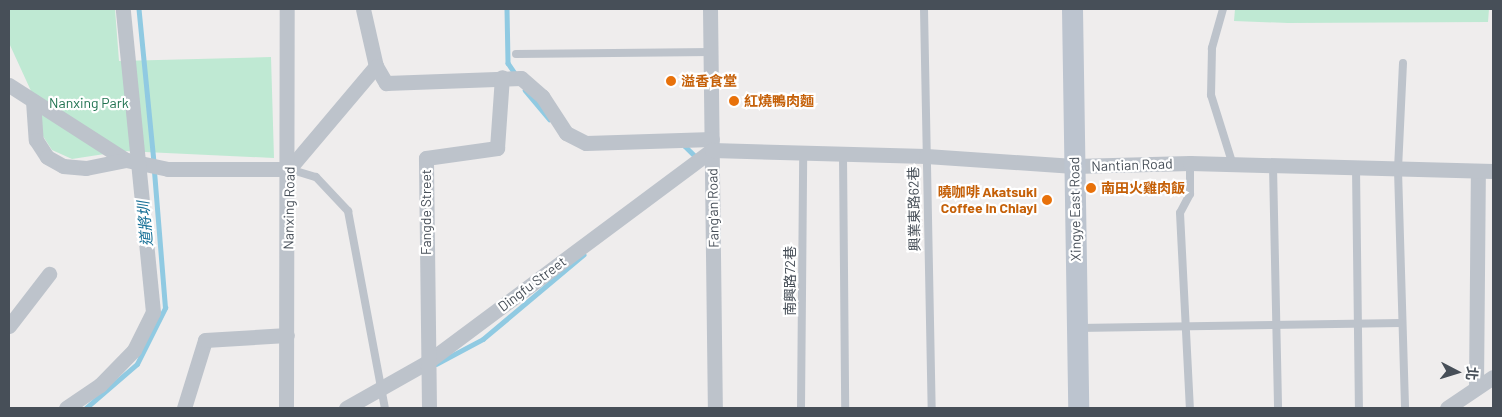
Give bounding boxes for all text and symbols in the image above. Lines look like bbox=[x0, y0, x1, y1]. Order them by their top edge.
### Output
place label: 溢香食堂 bbox=[681, 73, 737, 89]
marker: 溢香食堂 bbox=[665, 75, 677, 87]
place label: 紅燒鴨肉麵 bbox=[744, 93, 814, 109]
park label: Nanxing Park bbox=[49, 95, 129, 111]
marker: 紅燒鴨肉麵 bbox=[728, 95, 740, 107]
street label: Nantian Road bbox=[1091, 155, 1173, 175]
street label: Xingye East Road bbox=[1066, 157, 1084, 261]
street label: Nanxing Road bbox=[280, 166, 298, 250]
street label: 興業東路62巷 bbox=[905, 167, 923, 251]
street label: Fang'an Road bbox=[704, 168, 722, 248]
street label: Fangde Street bbox=[418, 169, 434, 255]
place label: 南田火雞肉飯 bbox=[1101, 180, 1185, 196]
marker: 南田火雞肉飯 bbox=[1085, 182, 1097, 194]
place label: 曉咖啡 Akatsuki Coffee in Chiayi bbox=[937, 184, 1037, 216]
marker: 曉咖啡 Akatsuki Coffee in Chiayi bbox=[1041, 194, 1053, 206]
water label: 道將圳 bbox=[134, 201, 156, 247]
street label: 南興路72巷 bbox=[782, 246, 798, 316]
street label: Dingfu Street bbox=[495, 253, 569, 315]
north arrow bbox=[1432, 347, 1482, 397]
text: 北 bbox=[1463, 366, 1482, 381]

